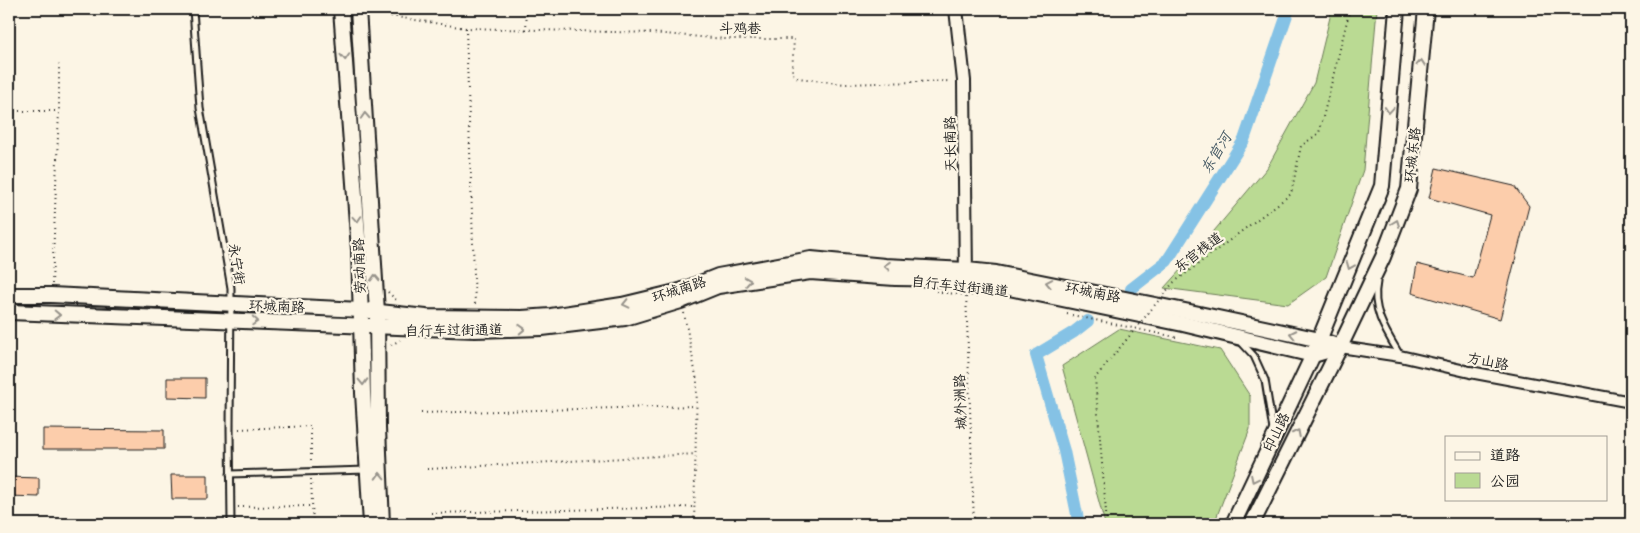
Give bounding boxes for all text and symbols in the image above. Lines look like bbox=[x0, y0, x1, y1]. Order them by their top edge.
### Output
street label: 斗鸡巷 bbox=[719, 20, 762, 37]
one-way arrow bbox=[339, 54, 350, 62]
one-way arrow bbox=[1415, 59, 1426, 67]
one-way arrow bbox=[1383, 106, 1394, 114]
one-way arrow bbox=[359, 112, 370, 120]
street label: 天长南路 bbox=[942, 116, 959, 172]
street label: 环城东路 bbox=[1401, 126, 1424, 184]
water label: 东官河 bbox=[1197, 127, 1238, 177]
one-way arrow bbox=[351, 216, 362, 224]
one-way arrow bbox=[1390, 219, 1400, 227]
street label: 东官栈道 bbox=[1171, 229, 1226, 276]
street label: 劳动南路 bbox=[350, 238, 369, 294]
street label: 永宁街 bbox=[225, 242, 248, 286]
one-way arrow bbox=[883, 260, 891, 271]
one-way arrow bbox=[1345, 261, 1355, 269]
street label: 环城南路 bbox=[650, 273, 708, 306]
street label: 自行车过街通道 bbox=[910, 273, 1010, 300]
one-way arrow bbox=[369, 274, 380, 282]
one-way arrow bbox=[744, 277, 753, 287]
one-way arrow bbox=[1044, 279, 1053, 289]
street label: 环城南路 bbox=[1064, 279, 1122, 306]
street label: 环城南路 bbox=[249, 297, 305, 316]
one-way arrow bbox=[622, 298, 631, 309]
one-way arrow bbox=[54, 309, 62, 320]
one-way arrow bbox=[252, 316, 259, 326]
street label: 自行车过街通道 bbox=[405, 321, 503, 340]
one-way arrow bbox=[518, 324, 526, 334]
one-way arrow bbox=[1289, 329, 1298, 340]
street label: 方山路 bbox=[1466, 349, 1510, 374]
street label: 城外洲路 bbox=[951, 374, 970, 430]
one-way arrow bbox=[358, 378, 368, 386]
street label: 印山路 bbox=[1260, 410, 1293, 455]
one-way arrow bbox=[1291, 430, 1301, 439]
legend bbox=[1445, 436, 1608, 500]
text: 道路 bbox=[1490, 446, 1520, 465]
one-way arrow bbox=[375, 471, 386, 479]
text: 公园 bbox=[1490, 472, 1520, 491]
one-way arrow bbox=[1249, 474, 1260, 483]

